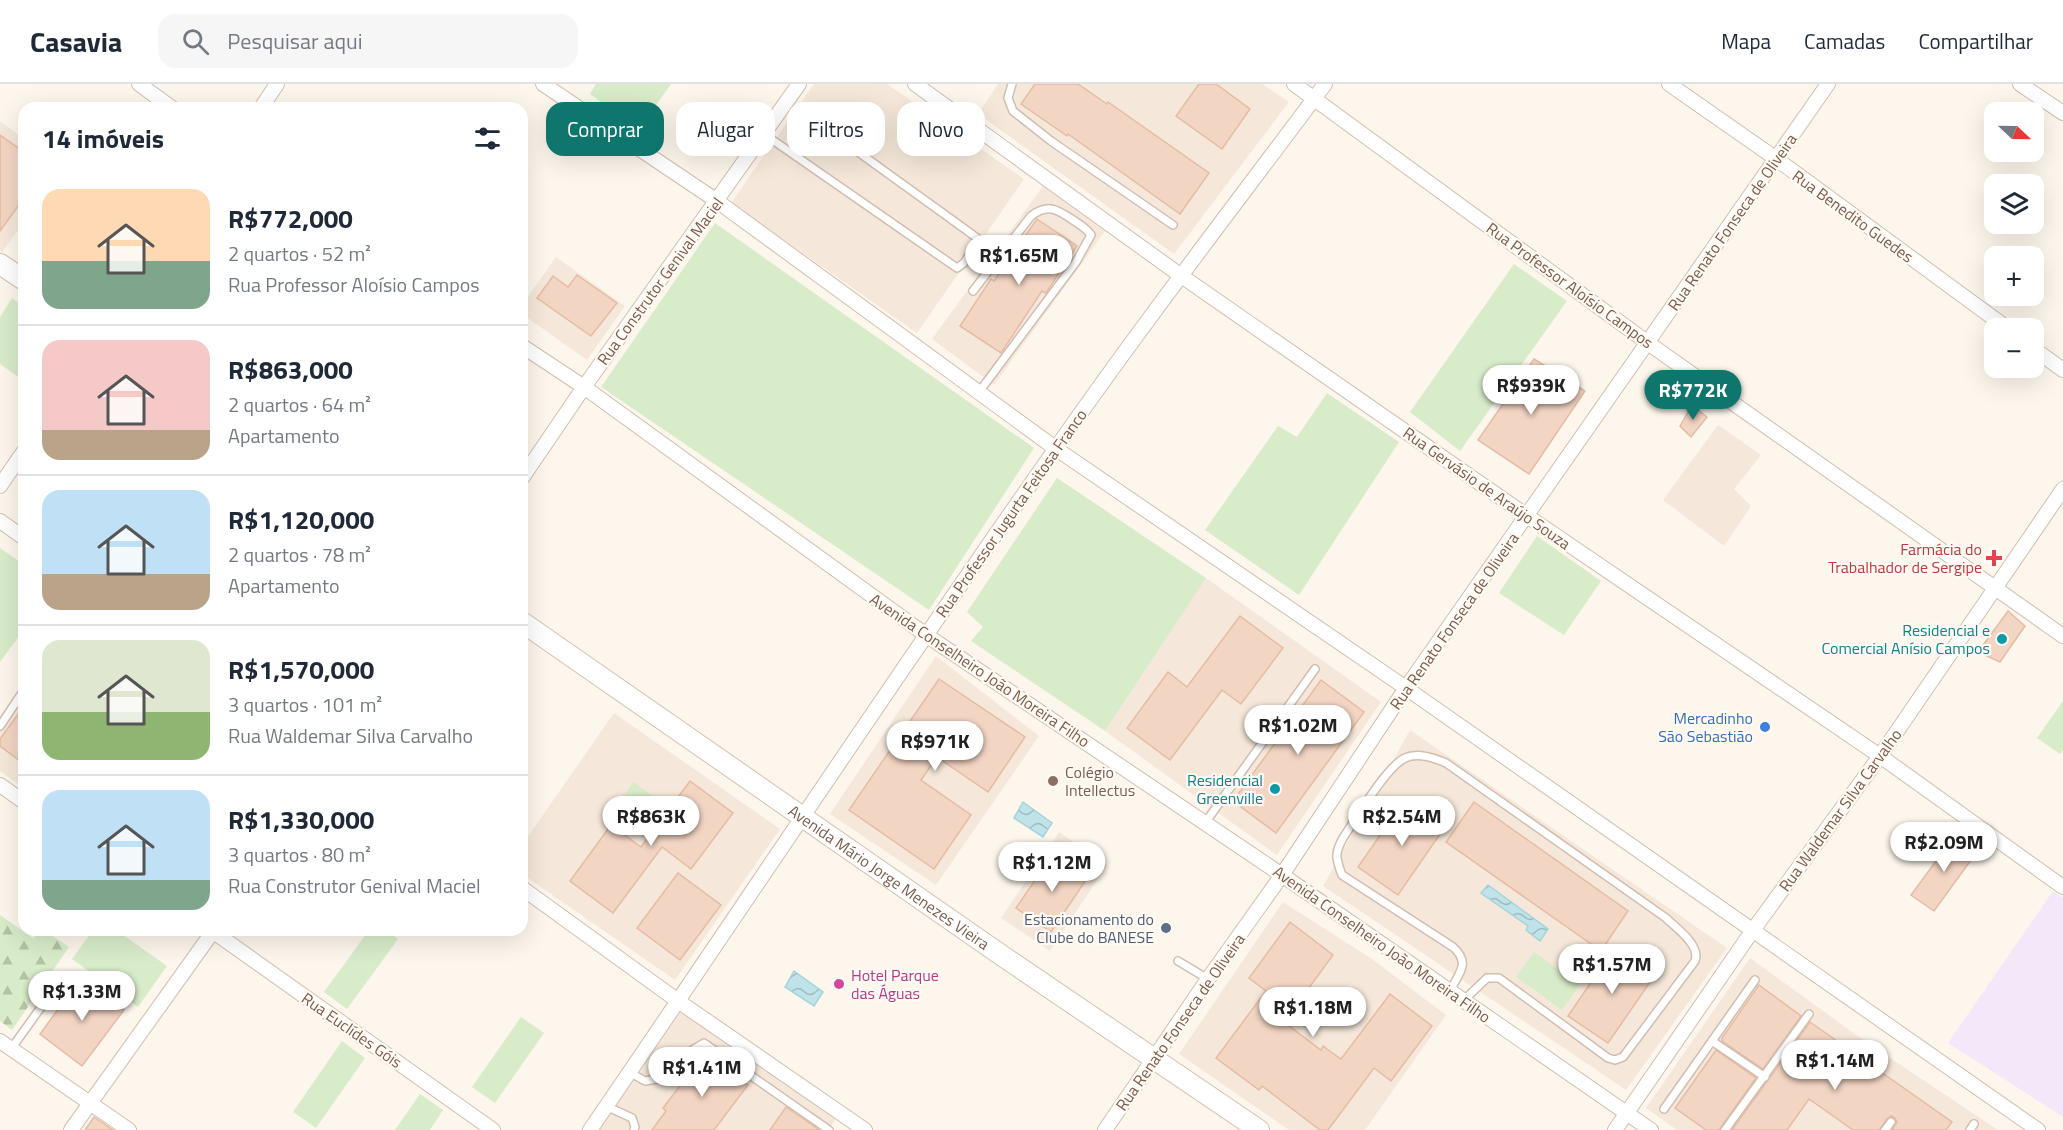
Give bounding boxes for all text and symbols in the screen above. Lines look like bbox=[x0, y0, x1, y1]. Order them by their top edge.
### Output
search box bbox=[158, 14, 578, 68]
text: Casavia bbox=[30, 20, 122, 63]
text: Pesquisar aqui bbox=[227, 24, 363, 58]
icon: search bbox=[179, 25, 212, 58]
text: Mapa bbox=[1721, 25, 1771, 57]
text: Camadas bbox=[1804, 25, 1885, 57]
text: Compartilhar bbox=[1918, 25, 2033, 57]
chip: Comprar bbox=[546, 102, 664, 156]
chip: Alugar bbox=[676, 102, 775, 156]
chip: Filtros bbox=[787, 102, 885, 156]
chip: Novo bbox=[897, 102, 985, 156]
north arrow bbox=[1984, 102, 2044, 162]
map controls bbox=[1984, 102, 2044, 378]
text: 14 imóveis bbox=[42, 119, 164, 158]
icon: filters bbox=[471, 122, 504, 155]
street label: Rua Renato Fonseca de Oliveira bbox=[1662, 128, 1802, 316]
street label: Rua Benedito Guedes bbox=[1788, 164, 1918, 268]
button: layers bbox=[1984, 174, 2044, 234]
street label: Rua Construtor Genival Maciel bbox=[591, 192, 729, 370]
text: R$772,000 bbox=[228, 199, 353, 238]
icon: home bbox=[90, 213, 162, 285]
street label: Rua Professor Aloísio Campos bbox=[1482, 216, 1658, 354]
pin: R$1.65M bbox=[964, 235, 1074, 286]
text: 2 quartos · 52 m² bbox=[228, 238, 371, 269]
text: R$1.65M bbox=[979, 239, 1059, 270]
button: + bbox=[1984, 246, 2044, 306]
text: Rua Professor Aloísio Campos bbox=[228, 269, 480, 300]
button: − bbox=[1984, 318, 2044, 378]
text: R$863,000 bbox=[228, 350, 353, 389]
icon: home bbox=[90, 364, 162, 436]
pin: R$939K bbox=[1482, 365, 1580, 416]
text: R$939K bbox=[1496, 369, 1566, 400]
pin: R$772K bbox=[1644, 370, 1742, 421]
text: R$772K bbox=[1658, 374, 1728, 405]
text: 2 quartos · 64 m² bbox=[228, 389, 371, 420]
street label: Rua Professor Jugurta Feitosa Franco bbox=[930, 404, 1092, 622]
text: Apartamento bbox=[228, 420, 340, 451]
street label: Rua Gervásio de Araújo Souza bbox=[1398, 421, 1576, 555]
text: R$1,120,000 bbox=[228, 500, 374, 539]
icon: home bbox=[90, 514, 162, 586]
street label: Rua Renato Fonseca de Oliveira bbox=[1384, 527, 1524, 715]
place label: Farmácia do Trabalhador de Sergipe bbox=[1828, 537, 1982, 579]
text: 2 quartos · 78 m² bbox=[228, 539, 371, 570]
marker: Farmácia do Trabalhador de Sergipe bbox=[1987, 551, 2001, 565]
text: Apartamento bbox=[228, 570, 340, 601]
street label: Avenida Conselheiro João Moreira Filho bbox=[865, 587, 1095, 753]
place label: Residencial e Comercial Anísio Campos bbox=[1822, 618, 1990, 660]
marker: Residencial e Comercial Anísio Campos bbox=[1995, 632, 2009, 646]
text: R$1,570,000 bbox=[228, 650, 374, 689]
icon: home bbox=[90, 664, 162, 736]
text: 3 quartos · 101 m² bbox=[228, 689, 382, 720]
pin: R$1.02M bbox=[1243, 705, 1353, 756]
place label: Mercadinho São Sebastião bbox=[1658, 706, 1753, 748]
text: R$1.02M bbox=[1258, 709, 1338, 740]
text: Rua Waldemar Silva Carvalho bbox=[228, 720, 473, 751]
marker: Mercadinho São Sebastião bbox=[1758, 720, 1772, 734]
pin: R$971K bbox=[886, 721, 984, 772]
street label: Rua Waldemar Silva Carvalho bbox=[1773, 724, 1907, 896]
text: R$971K bbox=[900, 725, 970, 756]
place label: Colégio Intellectus bbox=[1065, 760, 1135, 802]
place label: Residencial Greenville bbox=[1187, 768, 1263, 810]
marker: Colégio Intellectus bbox=[1046, 774, 1060, 788]
marker: Residencial Greenville bbox=[1268, 782, 1282, 796]
pin: R$863K bbox=[602, 796, 700, 847]
pin: R$2.54M bbox=[1347, 796, 1457, 847]
street label: Avenida Mário Jorge Menezes Vieira bbox=[784, 799, 995, 956]
text: R$1,330,000 bbox=[228, 800, 374, 839]
text: R$863K bbox=[616, 800, 686, 831]
text: R$2.54M bbox=[1362, 800, 1442, 831]
icon: home bbox=[90, 814, 162, 886]
pin: R$2.09M bbox=[1889, 822, 1999, 873]
text: R$2.09M bbox=[1904, 826, 1984, 857]
text: 3 quartos · 80 m² bbox=[228, 839, 371, 870]
pin: R$1.12M bbox=[997, 842, 1107, 893]
text: R$1.12M bbox=[1012, 846, 1092, 877]
street label: Avenida Conselheiro João Moreira Filho bbox=[1268, 859, 1496, 1029]
text: Rua Construtor Genival Maciel bbox=[228, 870, 481, 901]
place label: Estacionamento do Clube do BANESE bbox=[1024, 907, 1154, 949]
marker: Estacionamento do Clube do BANESE bbox=[1159, 921, 1173, 935]
street label: Rua Renato Fonseca de Oliveira bbox=[1110, 928, 1250, 1116]
pin: R$1.57M bbox=[1557, 944, 1667, 995]
text: R$1.57M bbox=[1572, 948, 1652, 979]
place label: Hotel Parque das Águas bbox=[851, 963, 939, 1005]
pin: R$1.33M bbox=[27, 971, 137, 1022]
text: R$1.33M bbox=[42, 975, 122, 1006]
marker: Hotel Parque das Águas bbox=[832, 977, 846, 991]
street label: Rua Euclídes Góis bbox=[297, 986, 407, 1074]
pin: R$1.18M bbox=[1258, 987, 1368, 1038]
text: R$1.18M bbox=[1273, 991, 1353, 1022]
pin: R$1.14M bbox=[1780, 1040, 1890, 1091]
text: R$1.14M bbox=[1795, 1044, 1875, 1075]
pin: R$1.41M bbox=[647, 1047, 757, 1098]
text: R$1.41M bbox=[662, 1051, 742, 1082]

